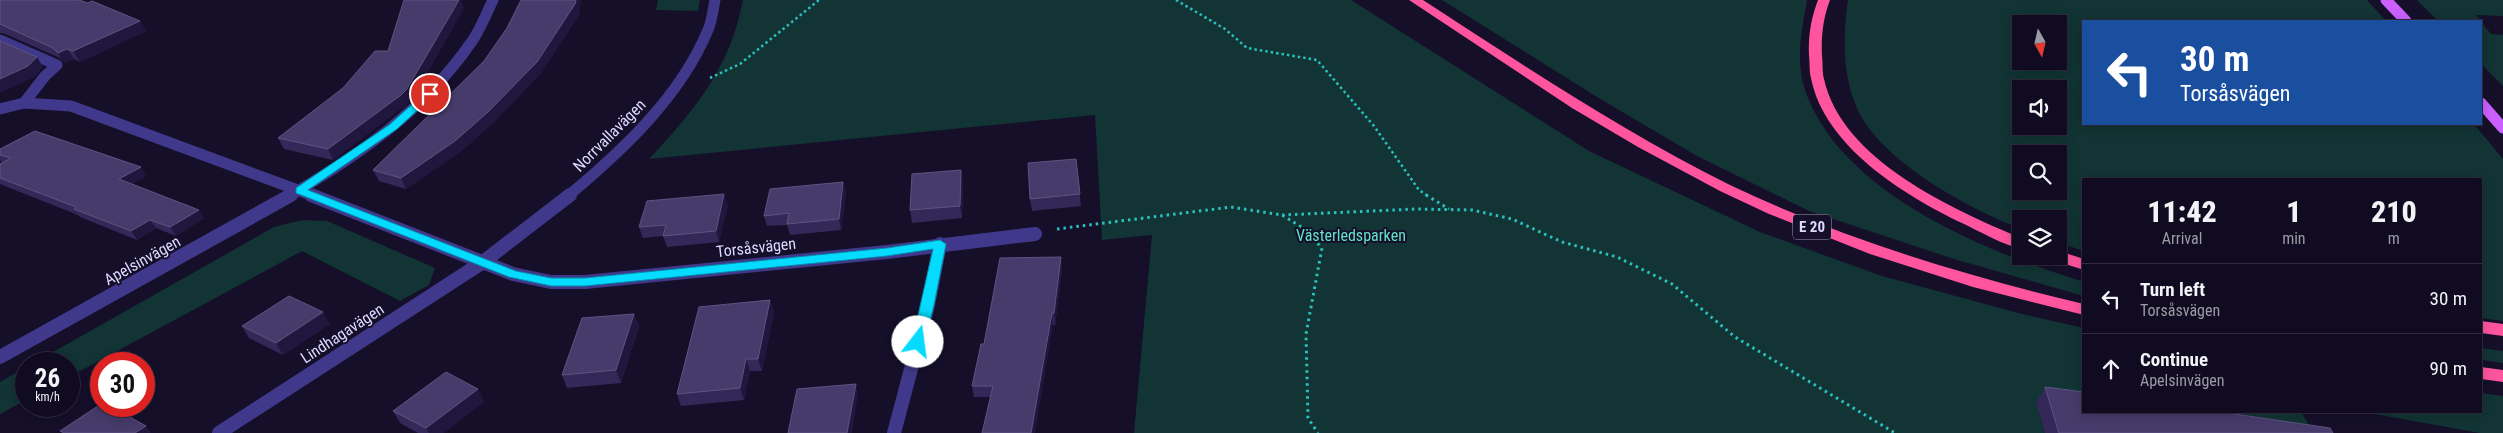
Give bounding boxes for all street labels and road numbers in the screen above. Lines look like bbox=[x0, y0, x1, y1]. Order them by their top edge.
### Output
street label: Norrvallavägen bbox=[569, 95, 650, 176]
road number: E 20 bbox=[1793, 214, 1831, 240]
street label: Apelsinvägen bbox=[101, 232, 184, 289]
street label: Torsåsvägen bbox=[715, 234, 797, 261]
street label: Lindhagavägen bbox=[297, 299, 387, 367]

